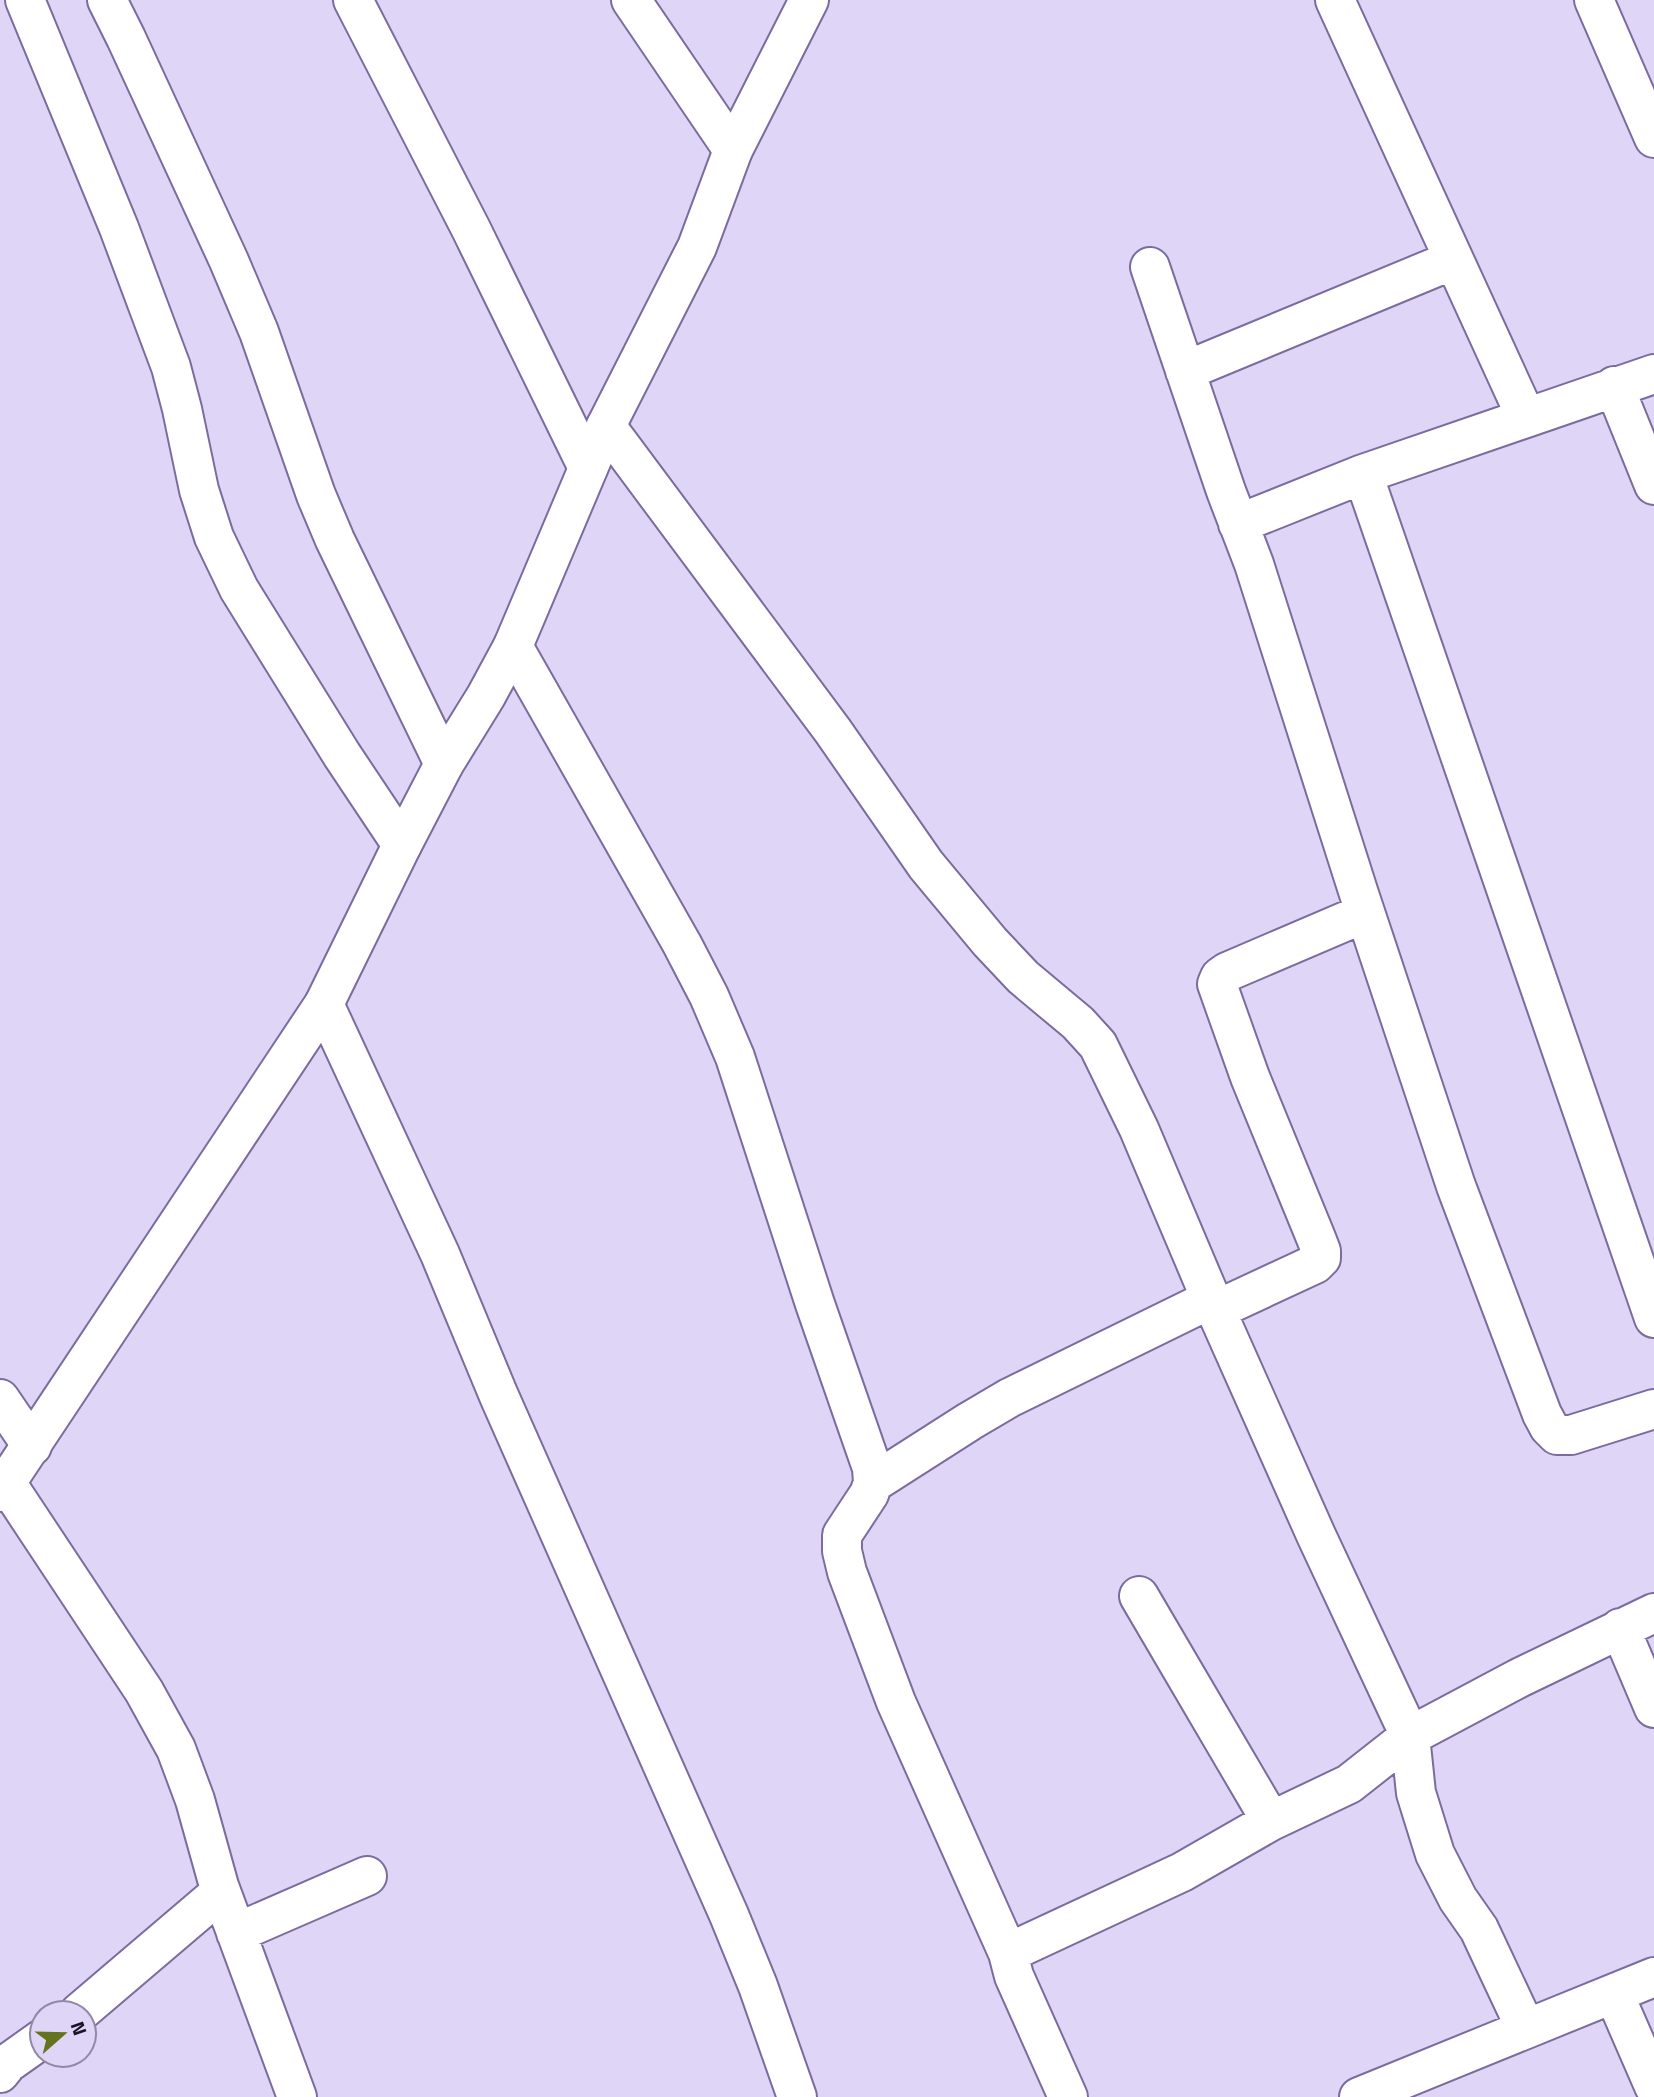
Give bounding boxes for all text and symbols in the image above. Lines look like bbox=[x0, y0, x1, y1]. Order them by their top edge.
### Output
north arrow bbox=[28, 1999, 98, 2069]
text: N bbox=[64, 2017, 95, 2039]

